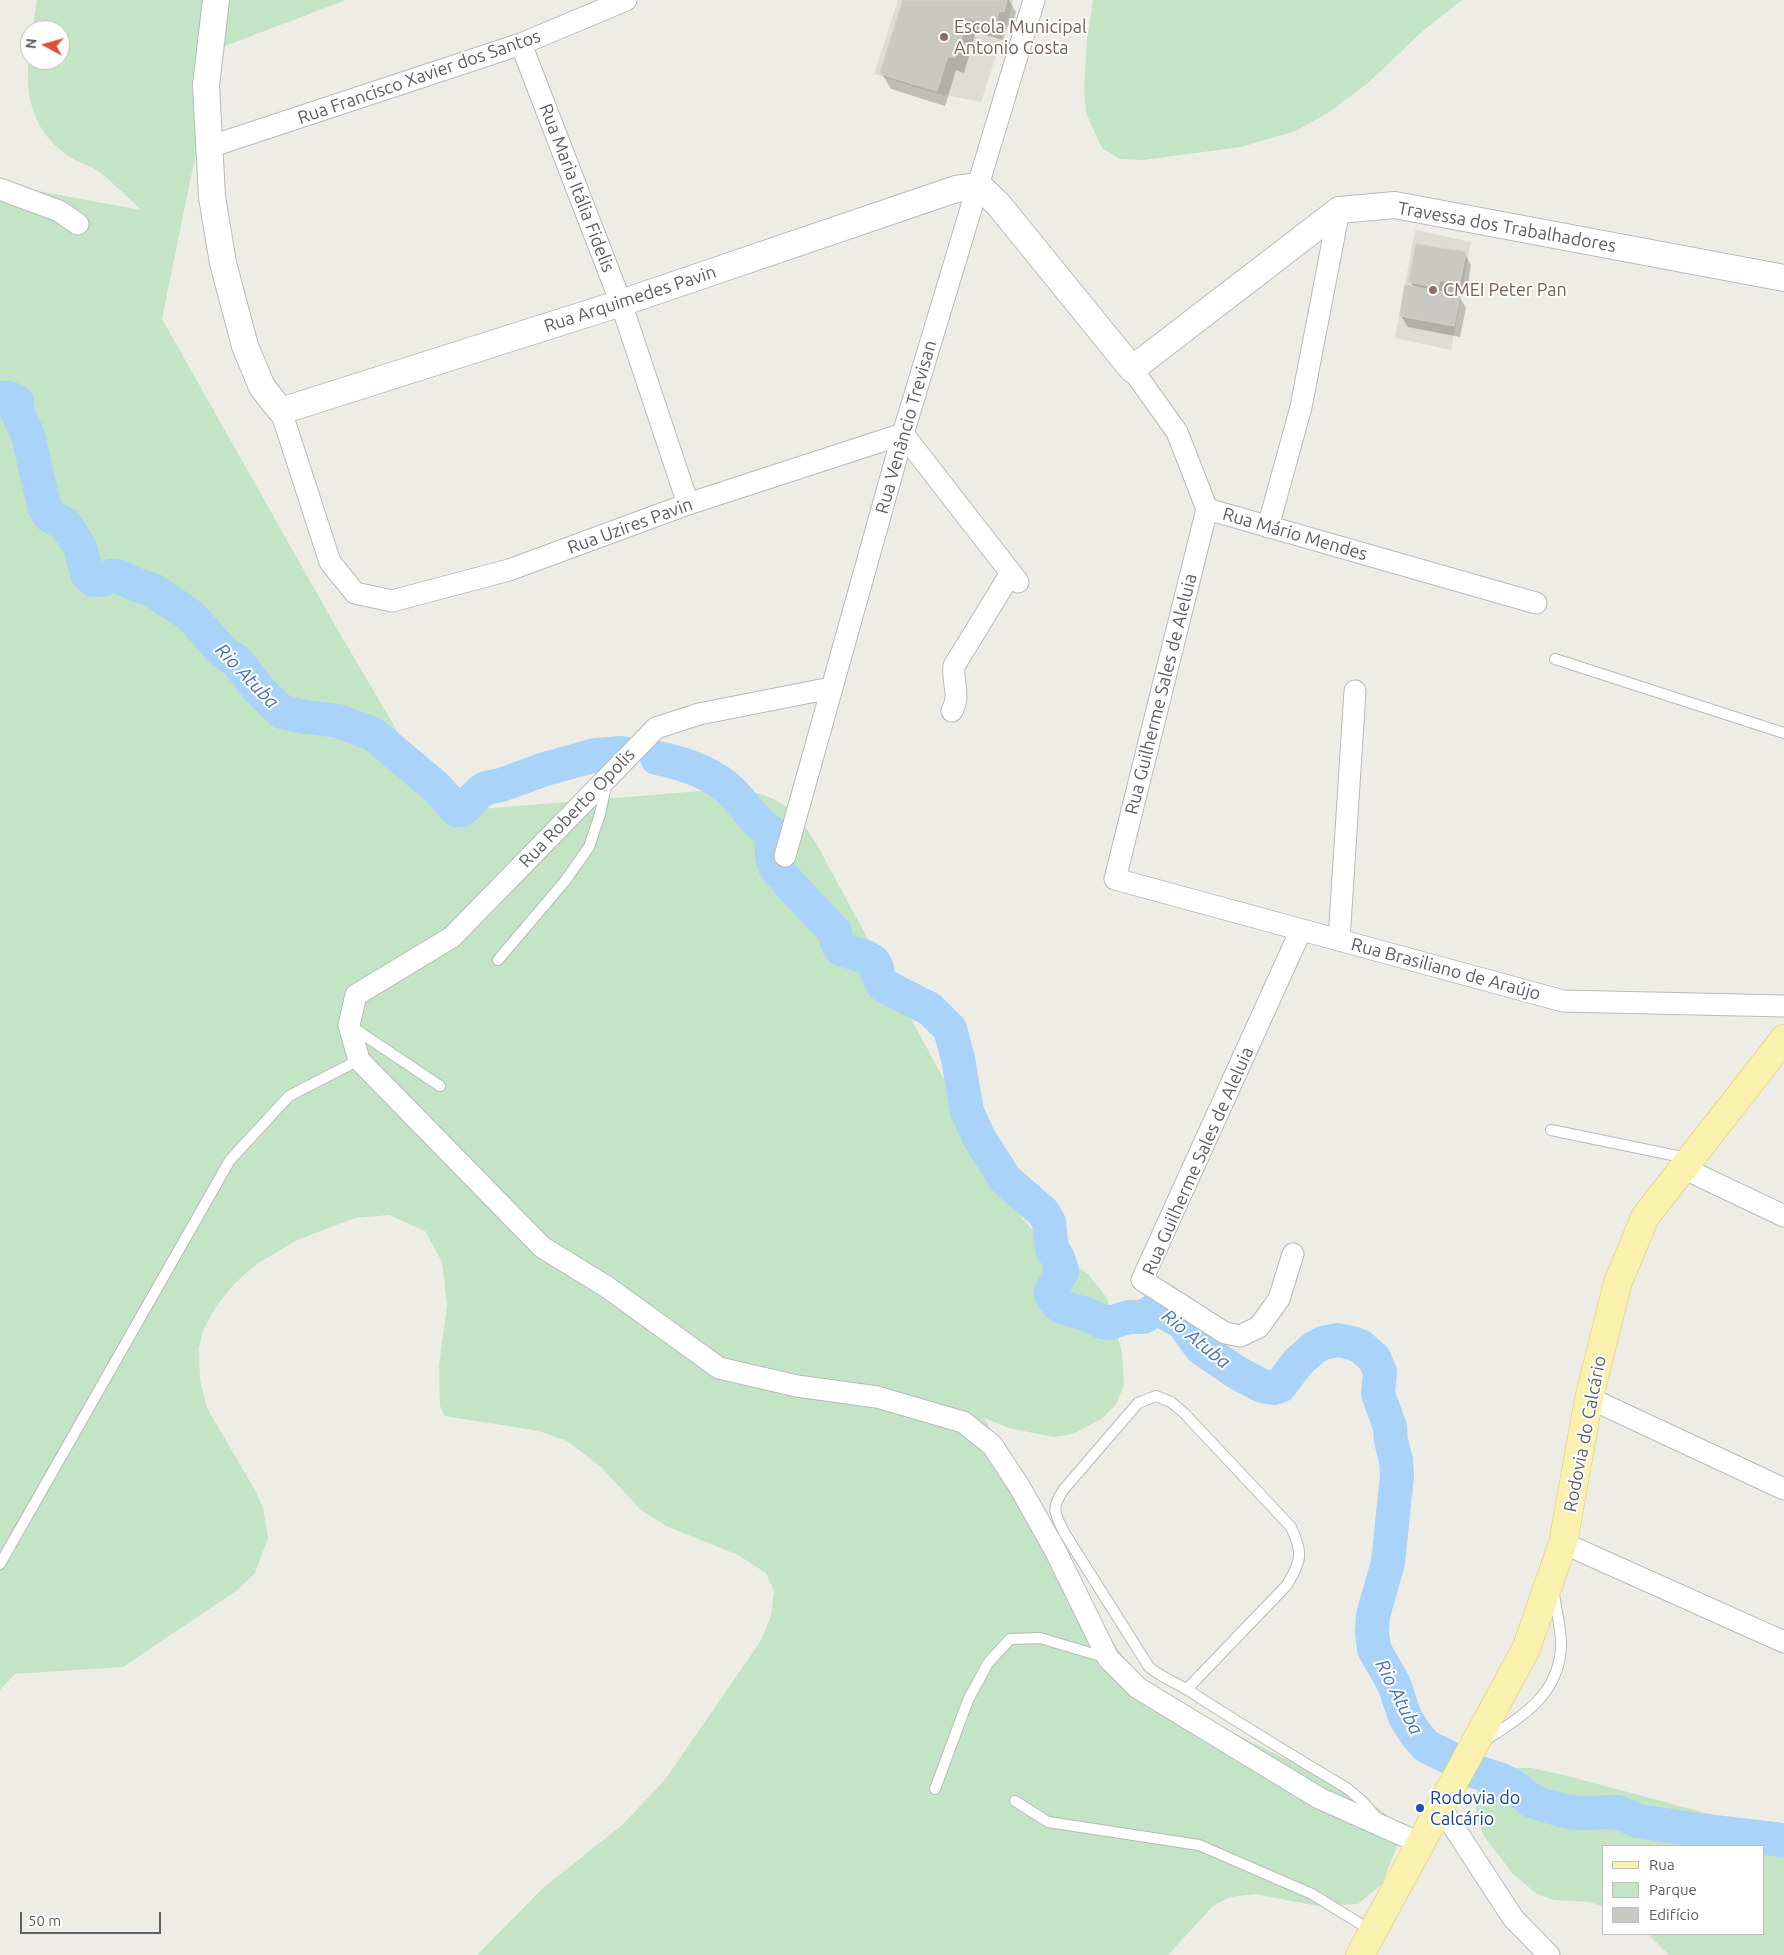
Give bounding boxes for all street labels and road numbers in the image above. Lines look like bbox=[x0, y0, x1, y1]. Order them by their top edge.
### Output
street label: Rua Francisco Xavier dos Santos bbox=[295, 25, 543, 129]
street label: Rua Maria Itália Fidelis bbox=[535, 101, 619, 275]
street label: Travessa dos Trabalhadores bbox=[1396, 197, 1618, 257]
street label: Rua Arquimedes Pavin bbox=[541, 261, 719, 337]
street label: Rua Venâncio Trevisan bbox=[871, 338, 941, 516]
street label: Rua Uzires Pavin bbox=[564, 493, 696, 559]
street label: Rua Mário Mendes bbox=[1220, 503, 1370, 565]
street label: Rua Guilherme Sales de Aleluia bbox=[1121, 571, 1201, 817]
street label: Rua Roberto Opolis bbox=[515, 744, 639, 872]
street label: Rua Brasiliano de Araújo bbox=[1349, 933, 1543, 1005]
street label: Rua Guilherme Sales de Aleluia bbox=[1138, 1043, 1258, 1279]
street label: Rodovia do Calcário bbox=[1559, 1354, 1611, 1514]

